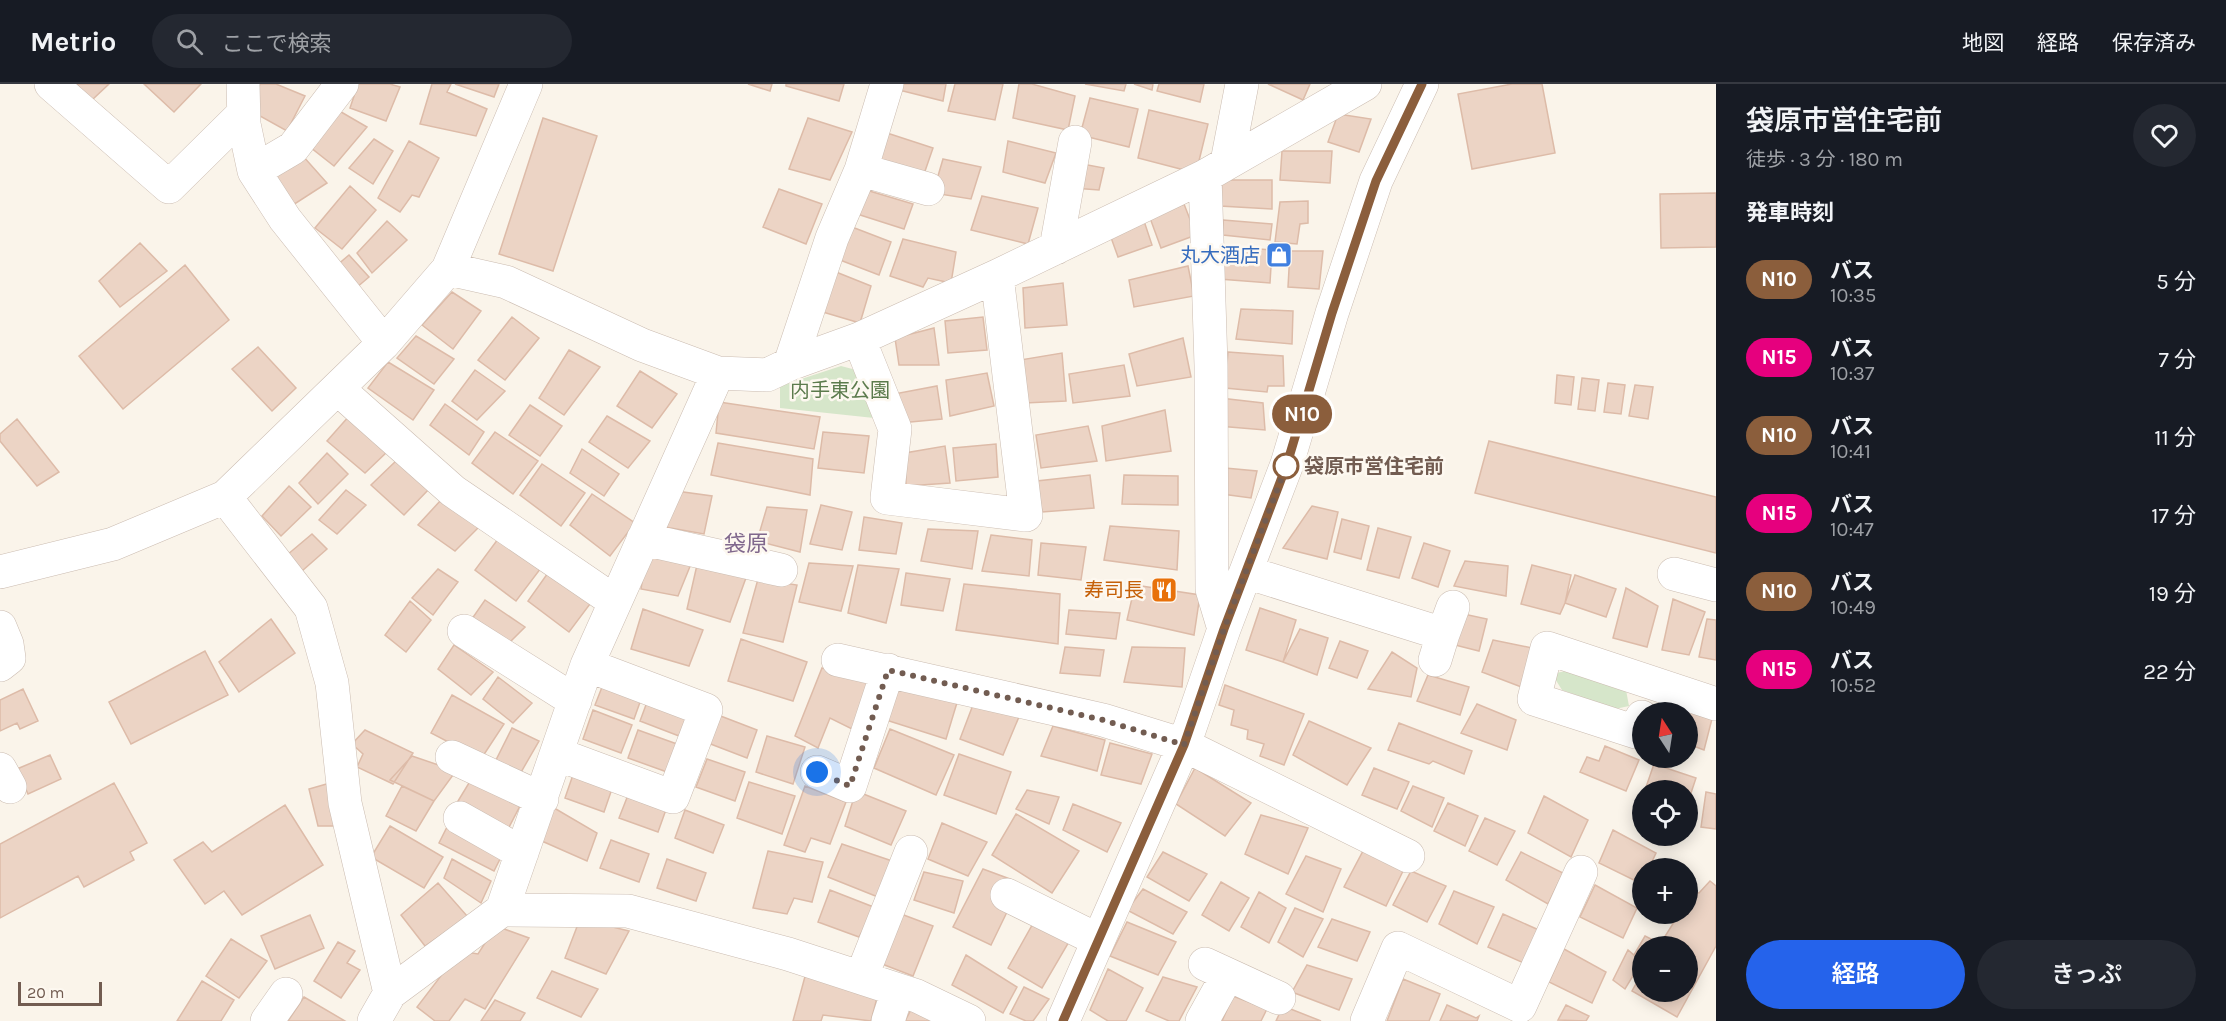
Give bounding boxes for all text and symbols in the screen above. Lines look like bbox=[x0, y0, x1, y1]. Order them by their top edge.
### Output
search box bbox=[152, 14, 572, 68]
text: Metrio bbox=[30, 25, 116, 58]
icon: search bbox=[173, 25, 206, 58]
text: ここで検索 bbox=[221, 31, 331, 57]
text: 地図 bbox=[1962, 31, 2004, 55]
text: 経路 bbox=[2037, 31, 2079, 55]
text: 保存済み bbox=[2112, 31, 2196, 55]
text: 袋原市営住宅前 bbox=[1746, 104, 1942, 137]
button: heart bbox=[2133, 104, 2196, 167]
text: 徒歩 · 3 分 · 180 m bbox=[1746, 148, 1903, 171]
text: 発車時刻 bbox=[1746, 200, 1834, 226]
shop icon: 丸大酒店 bbox=[1264, 240, 1294, 270]
place label: 丸大酒店 bbox=[1180, 244, 1260, 267]
text: バス bbox=[1830, 258, 1874, 284]
text: N10 bbox=[1761, 267, 1797, 291]
text: 5 分 bbox=[2156, 269, 2196, 295]
text: 10:35 bbox=[1830, 284, 1876, 307]
text: バス bbox=[1830, 336, 1874, 362]
text: N15 bbox=[1762, 345, 1796, 369]
text: 7 分 bbox=[2158, 347, 2196, 373]
text: 10:37 bbox=[1830, 362, 1874, 385]
park label: 内手東公園 bbox=[790, 379, 890, 402]
line badge: N10 bbox=[1268, 394, 1336, 434]
text: N10 bbox=[1284, 402, 1320, 426]
text: バス bbox=[1830, 414, 1874, 440]
text: N10 bbox=[1761, 423, 1797, 447]
text: 11 分 bbox=[2154, 425, 2196, 451]
text: 10:41 bbox=[1830, 440, 1871, 463]
marker: 袋原市営住宅前 bbox=[1273, 453, 1299, 479]
place label: 袋原市営住宅前 bbox=[1304, 455, 1444, 478]
text: バス bbox=[1830, 492, 1874, 518]
text: N15 bbox=[1762, 501, 1796, 525]
text: 17 分 bbox=[2151, 503, 2196, 529]
text: 10:47 bbox=[1830, 518, 1874, 541]
district label: 袋原 bbox=[724, 531, 768, 557]
text: バス bbox=[1830, 570, 1874, 596]
restaurant icon: 寿司長 bbox=[1149, 575, 1179, 605]
place label: 寿司長 bbox=[1084, 579, 1144, 602]
text: N10 bbox=[1761, 579, 1797, 603]
text: 19 分 bbox=[2149, 581, 2196, 607]
text: 10:49 bbox=[1830, 596, 1876, 619]
text: バス bbox=[1830, 648, 1874, 674]
text: N15 bbox=[1762, 657, 1796, 681]
text: 22 分 bbox=[2143, 659, 2196, 685]
text: 10:52 bbox=[1830, 674, 1876, 697]
north arrow bbox=[1632, 702, 1698, 768]
map controls bbox=[1632, 702, 1698, 1002]
your location bbox=[802, 757, 832, 787]
button: locate bbox=[1632, 780, 1698, 846]
button: + bbox=[1632, 858, 1698, 924]
button: − bbox=[1632, 936, 1698, 1002]
button: 経路 bbox=[1746, 940, 1965, 1009]
button: きっぷ bbox=[1977, 940, 2196, 1009]
scale bar bbox=[18, 979, 102, 1006]
text: 20 m bbox=[27, 983, 65, 1002]

